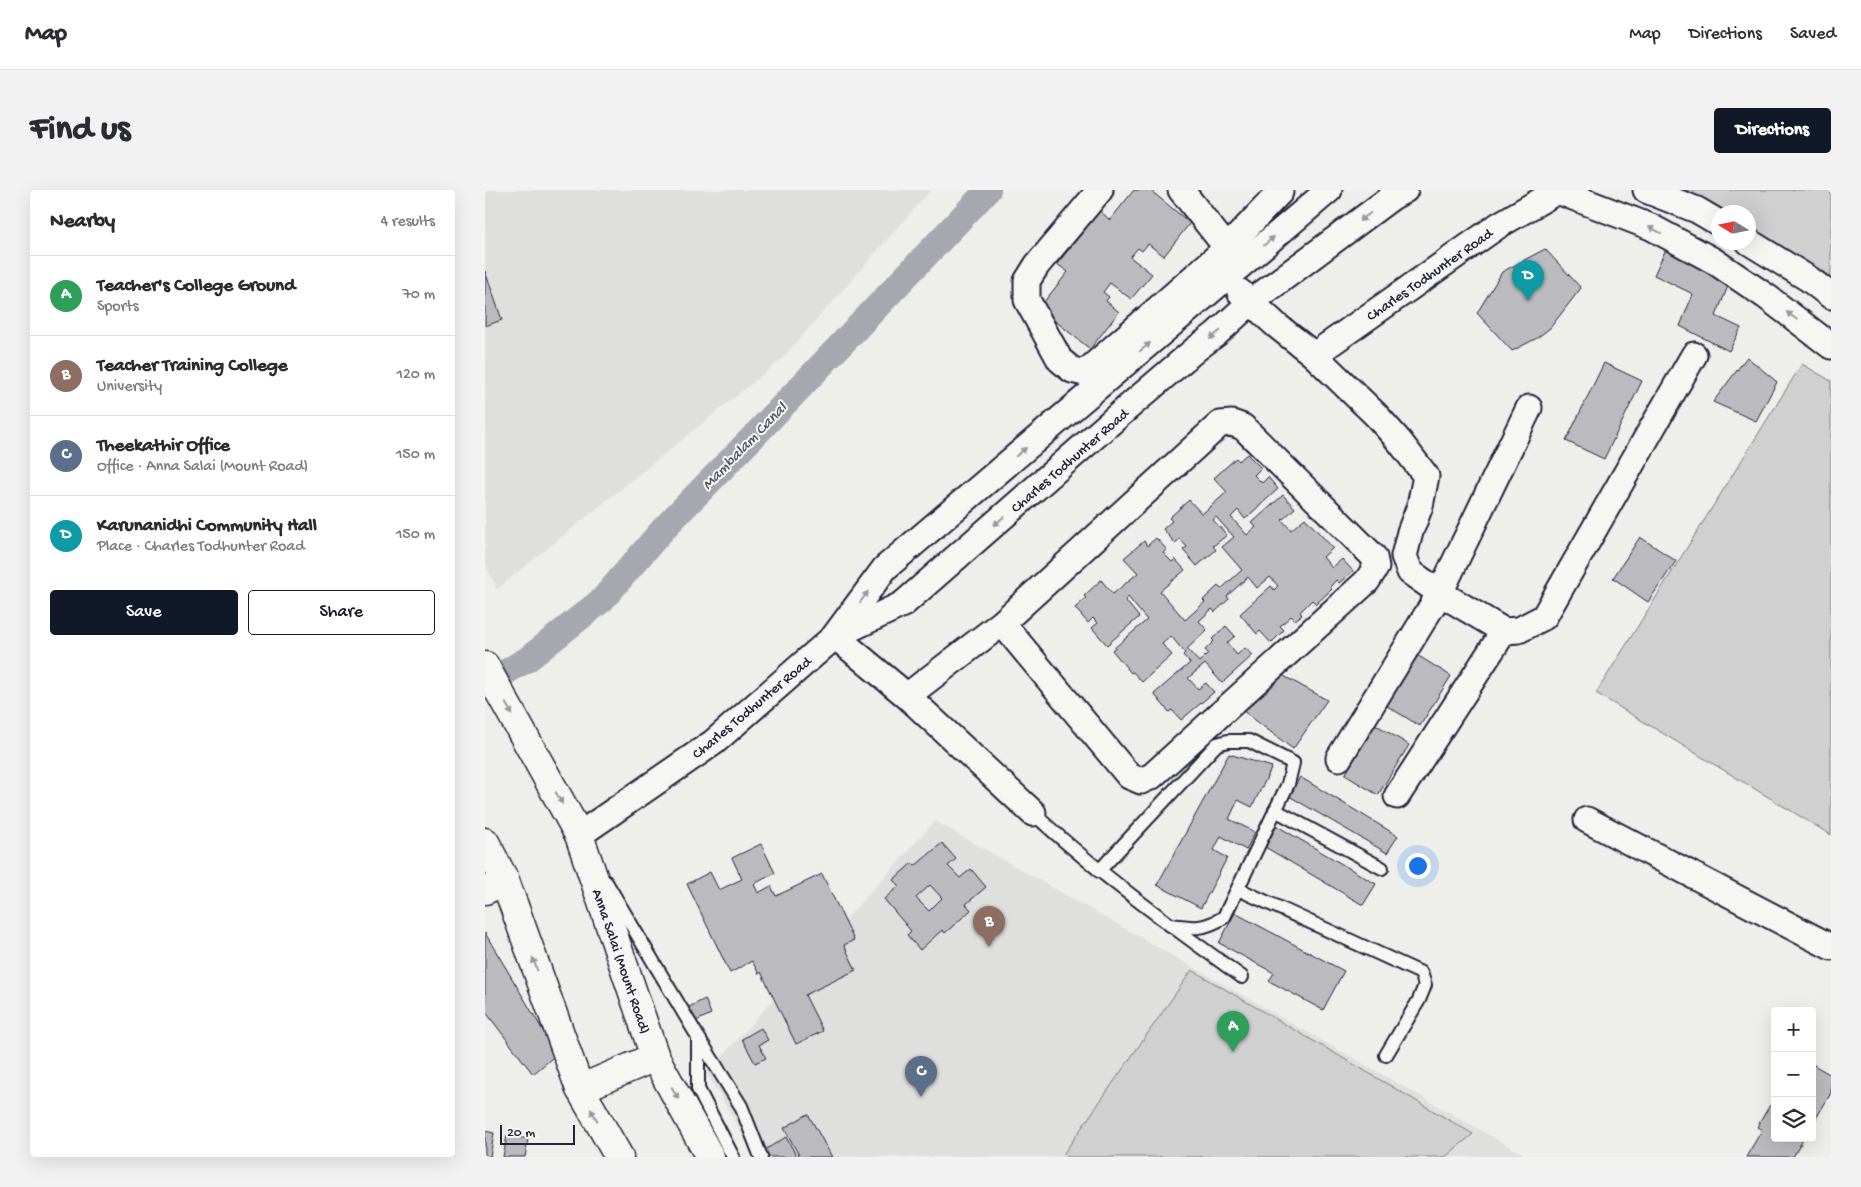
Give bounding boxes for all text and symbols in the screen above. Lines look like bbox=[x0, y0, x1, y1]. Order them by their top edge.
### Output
text: Map bbox=[25, 20, 67, 49]
text: Map bbox=[1629, 24, 1661, 45]
text: Directions bbox=[1689, 24, 1762, 45]
text: Saved bbox=[1790, 24, 1836, 45]
button: Directions bbox=[1714, 108, 1831, 153]
text: Find us bbox=[30, 110, 130, 151]
north arrow bbox=[1711, 205, 1756, 250]
text: Nearby bbox=[50, 210, 115, 235]
one-way arrow bbox=[1358, 212, 1372, 222]
text: 4 results bbox=[380, 213, 435, 232]
street label: Charles Todhunter Road bbox=[1364, 225, 1498, 326]
one-way arrow bbox=[1648, 226, 1662, 234]
one-way arrow bbox=[1262, 235, 1274, 247]
pin: D bbox=[1512, 260, 1544, 301]
text: Teacher's College Ground bbox=[97, 275, 295, 298]
text: A bbox=[61, 286, 71, 305]
text: 70 m bbox=[402, 286, 435, 305]
text: Sports bbox=[97, 298, 139, 317]
one-way arrow bbox=[1786, 311, 1799, 322]
one-way arrow bbox=[1208, 329, 1221, 340]
one-way arrow bbox=[1138, 341, 1151, 352]
text: Teacher Training College bbox=[97, 355, 288, 378]
text: B bbox=[62, 366, 70, 385]
text: 120 m bbox=[396, 366, 435, 385]
text: University bbox=[97, 378, 162, 397]
water label: Mambalam Canal bbox=[699, 399, 793, 495]
street label: Charles Todhunter Road bbox=[1008, 405, 1134, 518]
text: Theekathir Office bbox=[97, 435, 230, 458]
text: C bbox=[62, 446, 70, 465]
text: 150 m bbox=[396, 446, 435, 465]
one-way arrow bbox=[1015, 446, 1027, 458]
text: Office · Anna Salai (Mount Road) bbox=[97, 458, 308, 477]
text: Karunanidhi Community Hall bbox=[97, 515, 317, 538]
one-way arrow bbox=[992, 515, 1005, 526]
text: D bbox=[61, 526, 71, 545]
text: 150 m bbox=[396, 526, 435, 545]
text: Place · Charles Todhunter Road bbox=[97, 538, 305, 557]
button: Save bbox=[50, 590, 238, 635]
button: Share bbox=[248, 590, 435, 635]
one-way arrow bbox=[859, 590, 869, 604]
street label: Charles Todhunter Road bbox=[689, 653, 816, 764]
one-way arrow bbox=[505, 702, 513, 716]
one-way arrow bbox=[554, 792, 563, 805]
your location bbox=[1405, 853, 1431, 879]
street label: Anna Salai (Mount Road) bbox=[587, 887, 653, 1036]
pin: B bbox=[973, 906, 1005, 947]
one-way arrow bbox=[531, 956, 539, 971]
map controls bbox=[1771, 1007, 1816, 1142]
button: + bbox=[1771, 1007, 1816, 1052]
pin: A bbox=[1217, 1011, 1249, 1052]
button: − bbox=[1771, 1052, 1816, 1097]
pin: C bbox=[905, 1056, 937, 1097]
one-way arrow bbox=[671, 1086, 679, 1100]
button: layers bbox=[1771, 1097, 1816, 1142]
one-way arrow bbox=[590, 1108, 599, 1121]
scale bar bbox=[500, 1122, 575, 1145]
text: 20 m bbox=[507, 1125, 535, 1142]

